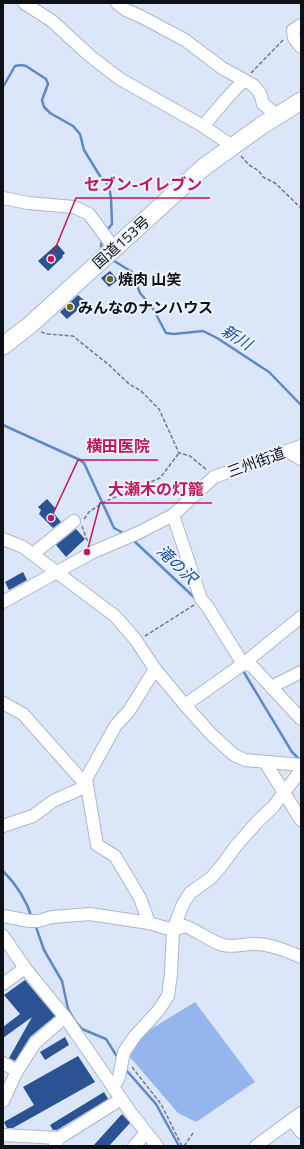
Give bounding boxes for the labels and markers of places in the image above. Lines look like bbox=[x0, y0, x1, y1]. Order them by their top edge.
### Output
callout: セブン-イレブン bbox=[76, 170, 210, 198]
place label: 焼肉 山笑 bbox=[118, 268, 181, 291]
marker: 焼肉 山笑 bbox=[105, 274, 115, 284]
place label: みんなのナンハウス bbox=[78, 296, 213, 319]
marker: みんなのナンハウス bbox=[65, 302, 75, 312]
callout: 横田医院 bbox=[78, 432, 158, 460]
callout: 大瀬木の灯籠 bbox=[100, 475, 212, 503]

